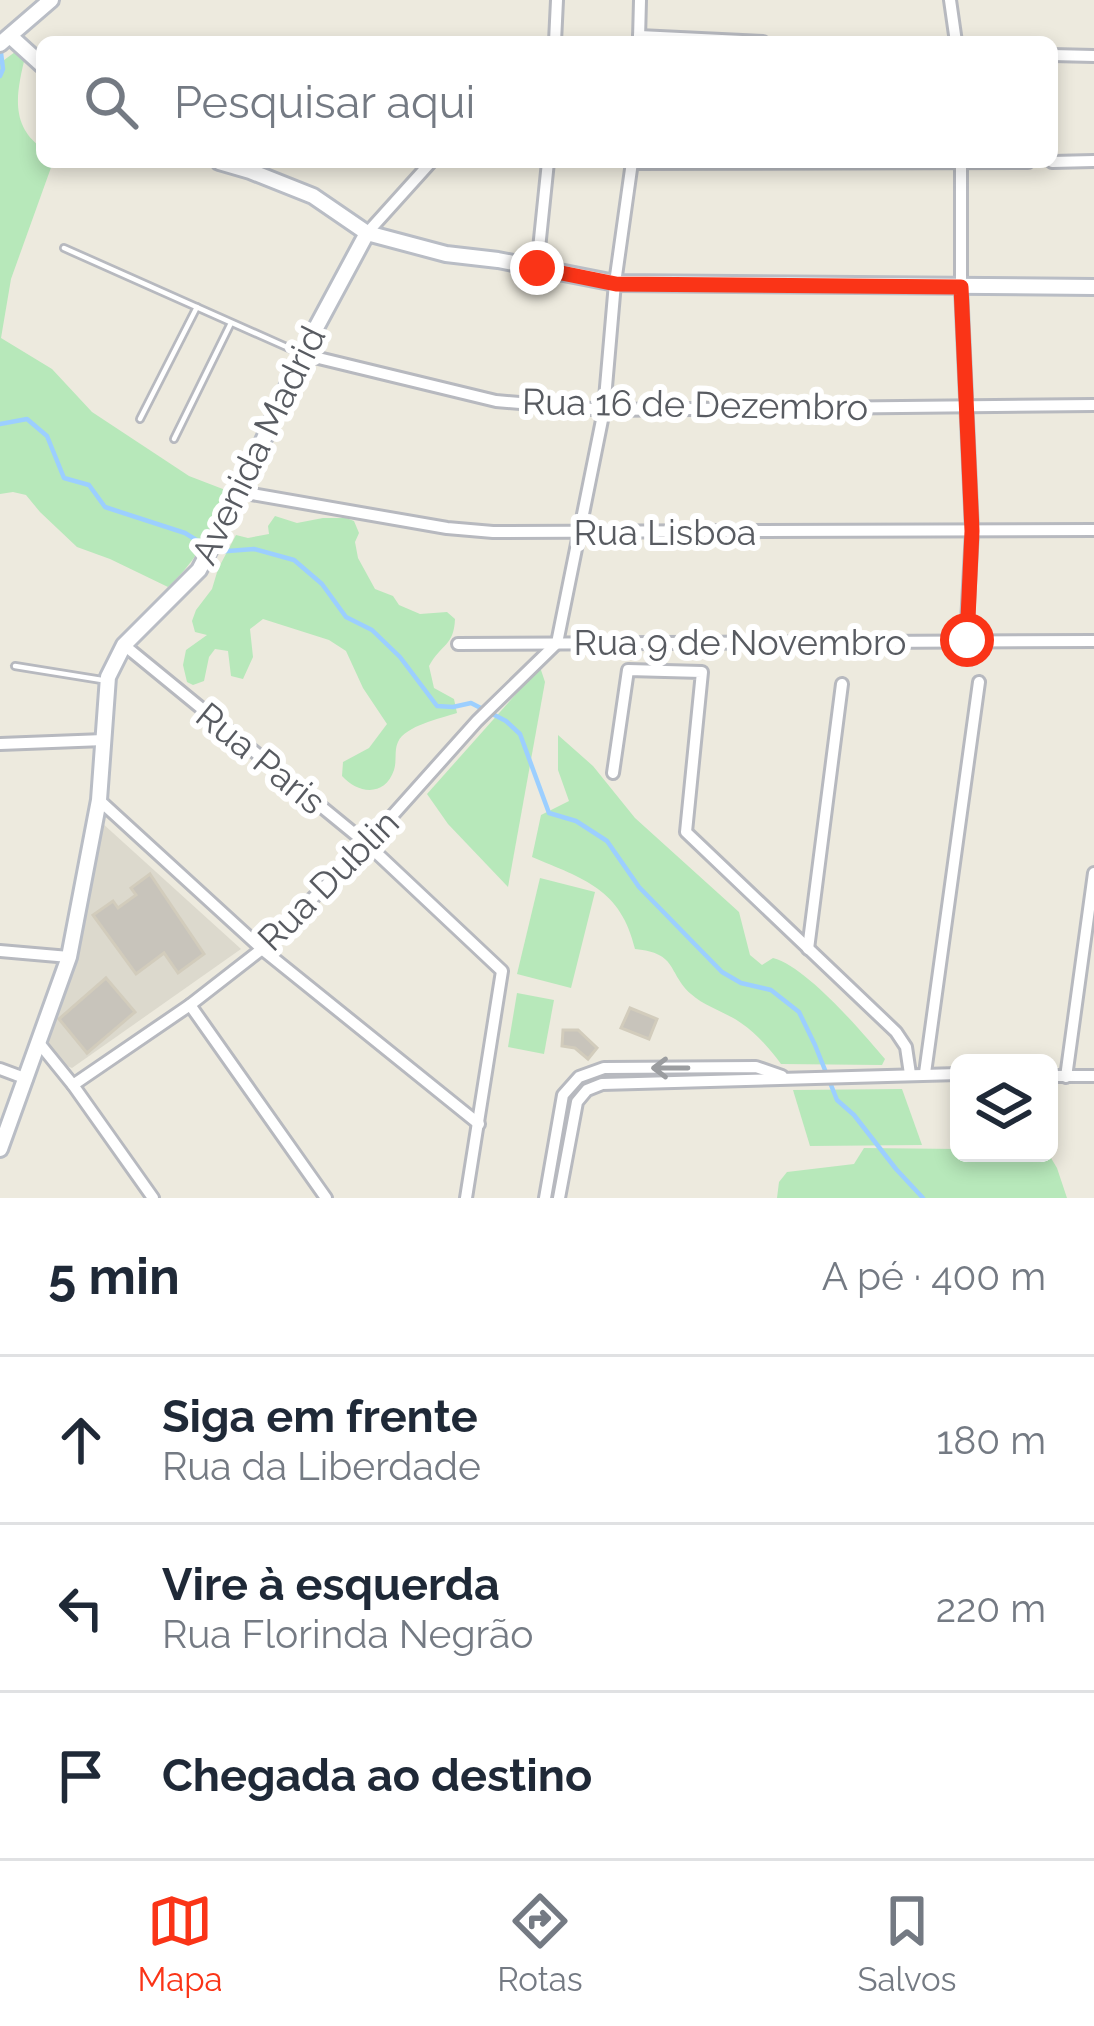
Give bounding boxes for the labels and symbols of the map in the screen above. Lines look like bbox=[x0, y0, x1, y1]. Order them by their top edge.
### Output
route end bbox=[510, 241, 564, 295]
street label: Avenida Madrid bbox=[182, 319, 334, 571]
street label: Rua 16 de Dezembro bbox=[522, 380, 868, 428]
street label: Rua Lisboa bbox=[574, 511, 756, 553]
route start bbox=[940, 613, 994, 667]
street label: Rua 9 de Novembro bbox=[573, 621, 907, 663]
street label: Rua Paris bbox=[188, 694, 334, 822]
street label: Rua Dublin bbox=[249, 801, 407, 959]
one-way arrow bbox=[651, 1057, 690, 1079]

